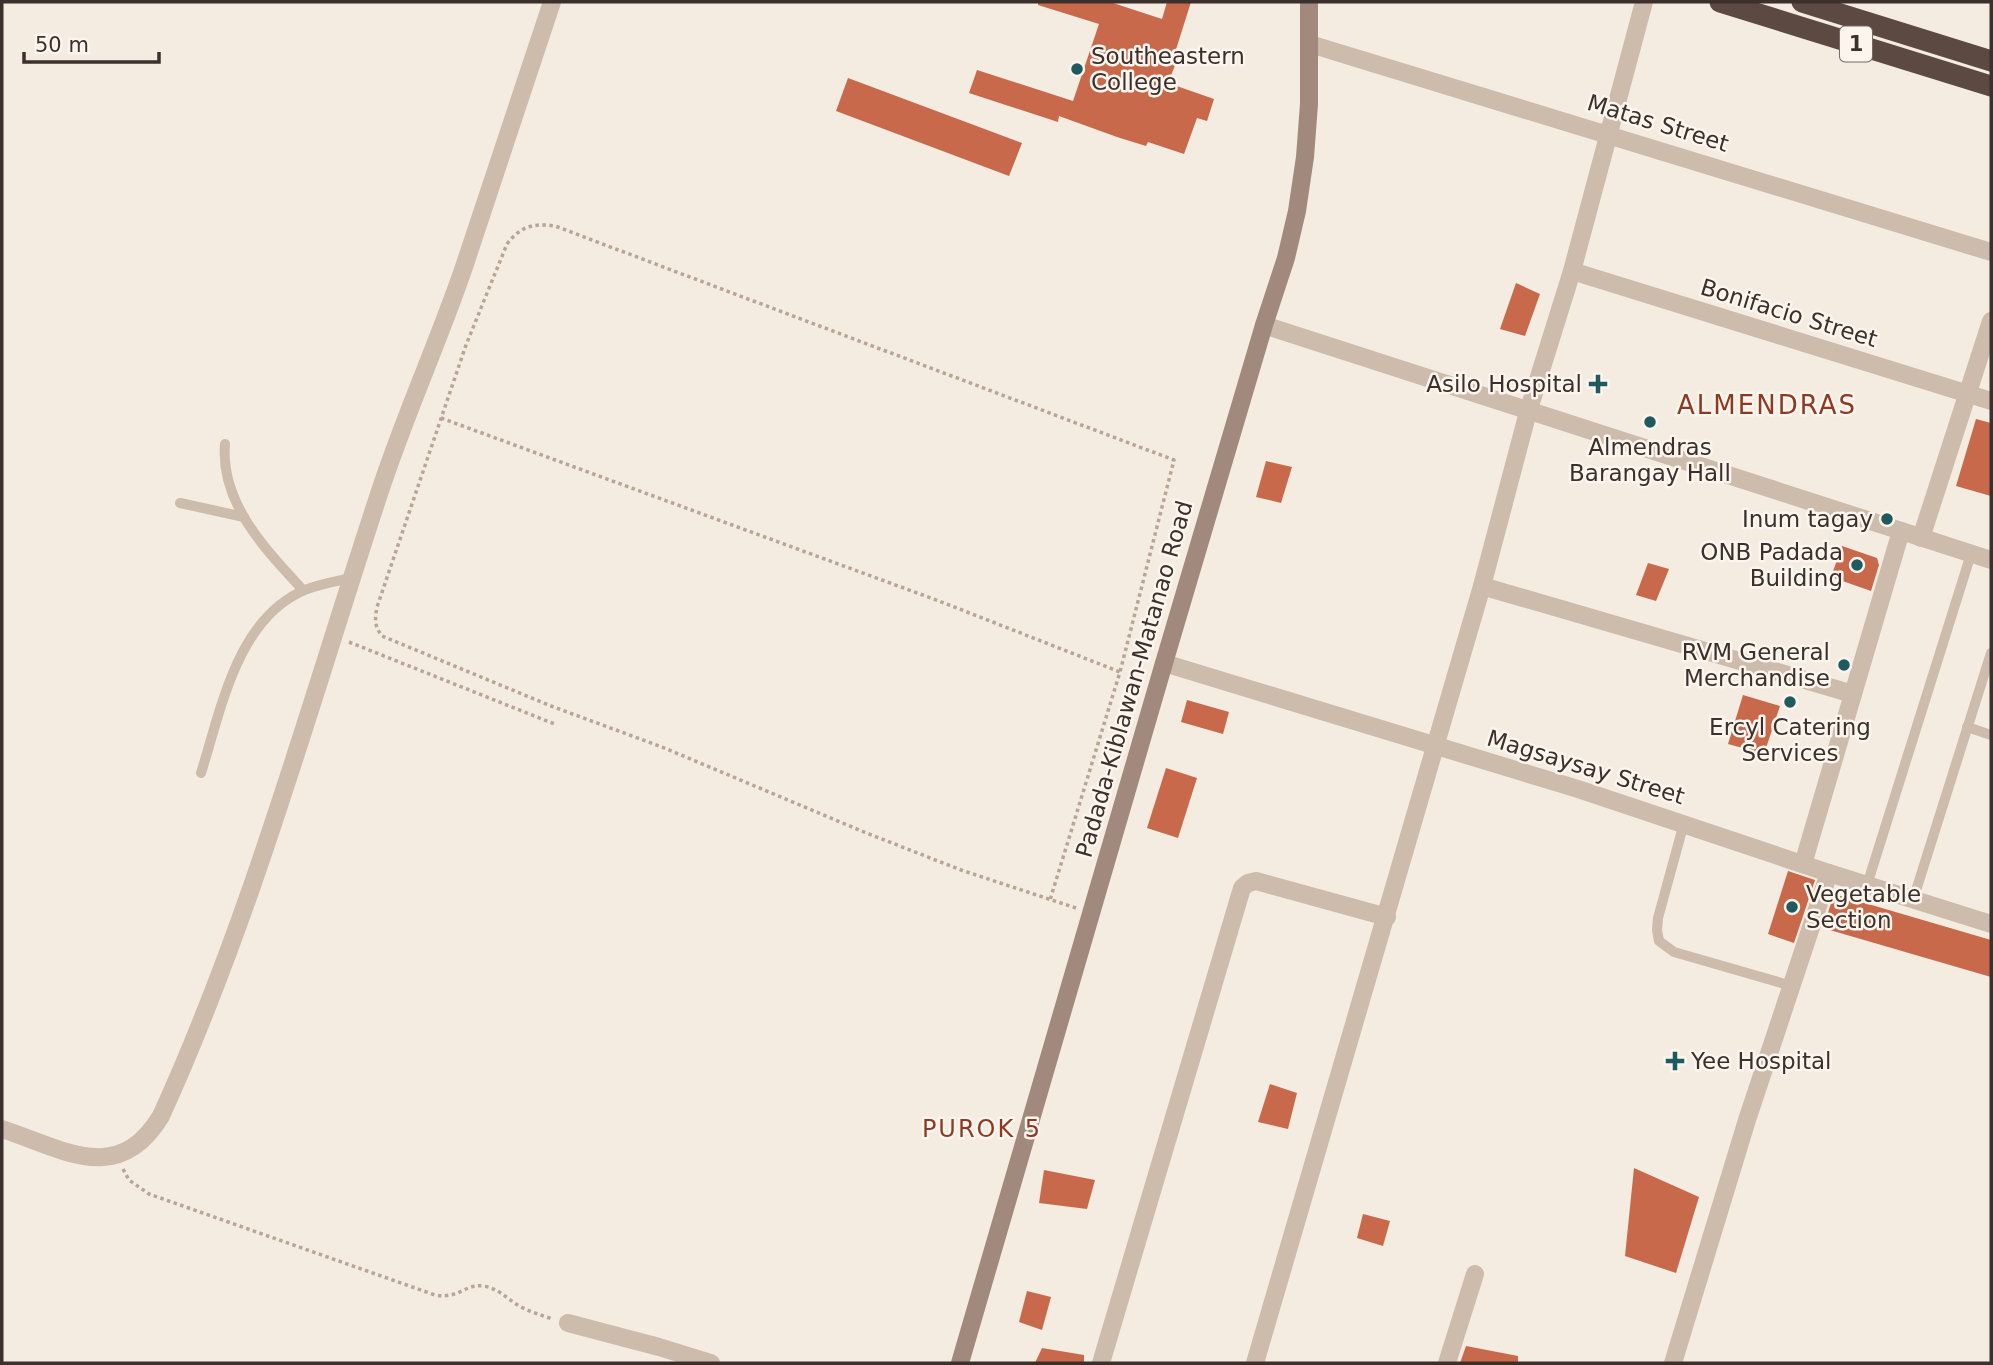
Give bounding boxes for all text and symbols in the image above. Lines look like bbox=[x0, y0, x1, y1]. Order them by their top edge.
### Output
scale bar bbox=[24, 21, 159, 65]
road number: 1 bbox=[1840, 26, 1872, 61]
text: 50 m bbox=[35, 33, 89, 57]
place label: Southeastern College bbox=[1091, 43, 1245, 95]
marker: Southeastern College bbox=[1069, 61, 1085, 77]
street label: Matas Street bbox=[1584, 89, 1732, 157]
street label: Bonifacio Street bbox=[1698, 274, 1880, 352]
place label: Asilo Hospital bbox=[1426, 371, 1582, 397]
marker: Asilo Hospital bbox=[1588, 374, 1608, 394]
district label: ALMENDRAS bbox=[1677, 390, 1857, 420]
marker: Almendras Barangay Hall bbox=[1642, 414, 1658, 430]
place label: Almendras Barangay Hall bbox=[1569, 434, 1731, 486]
street label: Padada-Kiblawan-Matanao Road bbox=[1071, 498, 1197, 860]
place label: Inum tagay bbox=[1742, 506, 1873, 532]
marker: Inum tagay bbox=[1879, 511, 1895, 527]
place label: ONB Padada Building bbox=[1700, 539, 1843, 591]
marker: ONB Padada Building bbox=[1849, 557, 1865, 573]
place label: RVM General Merchandise bbox=[1682, 639, 1830, 691]
marker: RVM General Merchandise bbox=[1836, 657, 1852, 673]
marker: Ercyl Catering Services bbox=[1782, 694, 1798, 710]
place label: Ercyl Catering Services bbox=[1709, 714, 1871, 766]
street label: Magsaysay Street bbox=[1484, 725, 1688, 809]
place label: Vegetable Section bbox=[1806, 881, 1921, 933]
marker: Vegetable Section bbox=[1784, 899, 1800, 915]
place label: Yee Hospital bbox=[1690, 1048, 1831, 1074]
marker: Yee Hospital bbox=[1665, 1051, 1685, 1071]
district label: PUROK 5 bbox=[922, 1115, 1042, 1143]

